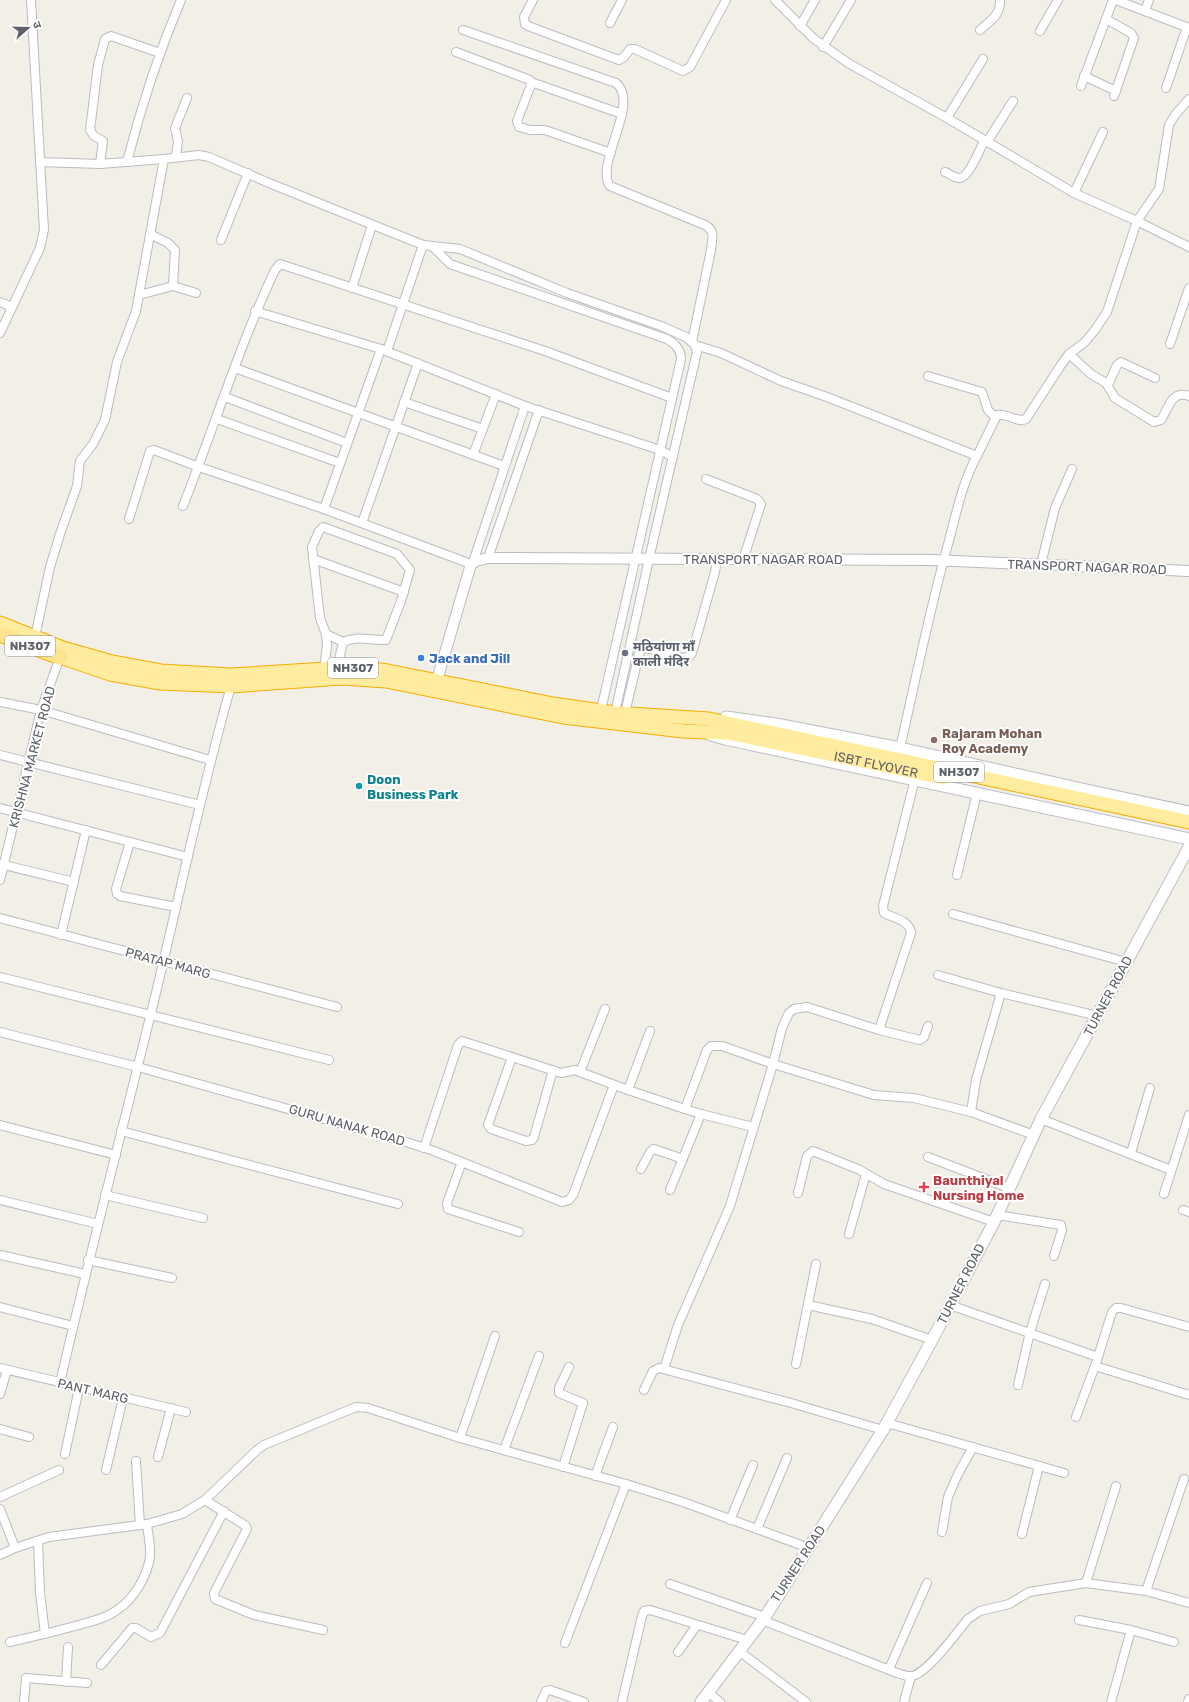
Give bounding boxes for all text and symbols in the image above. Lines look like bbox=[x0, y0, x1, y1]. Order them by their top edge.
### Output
north arrow bbox=[8, 8, 48, 48]
text: उ bbox=[30, 20, 44, 31]
street label: TRANSPORT NAGAR ROAD bbox=[683, 552, 843, 567]
street label: TRANSPORT NAGAR ROAD bbox=[1007, 557, 1167, 577]
road number: NH307 bbox=[5, 636, 55, 656]
place label: मठियांणा माँ काली मंदिर bbox=[633, 639, 696, 669]
marker: मठियांणा माँ काली मंदिर bbox=[620, 648, 630, 658]
place label: Jack and Jill bbox=[429, 651, 510, 666]
marker: Jack and Jill bbox=[416, 653, 426, 663]
road number: NH307 bbox=[328, 658, 378, 678]
street label: KRISHNA MARKET ROAD bbox=[6, 684, 58, 830]
place label: Rajaram Mohan Roy Academy bbox=[942, 726, 1042, 756]
marker: Rajaram Mohan Roy Academy bbox=[929, 735, 939, 745]
street label: ISBT FLYOVER bbox=[833, 748, 920, 780]
road number: NH307 bbox=[934, 762, 984, 782]
place label: Doon Business Park bbox=[367, 772, 459, 802]
marker: Doon Business Park bbox=[354, 781, 364, 791]
street label: PRATAP MARG bbox=[124, 944, 212, 982]
street label: TURNER ROAD bbox=[1081, 953, 1135, 1039]
street label: GURU NANAK ROAD bbox=[287, 1101, 407, 1149]
place label: Baunthiyal Nursing Home bbox=[933, 1173, 1024, 1203]
marker: Baunthiyal Nursing Home bbox=[918, 1181, 930, 1193]
street label: TURNER ROAD bbox=[934, 1241, 988, 1327]
street label: PANT MARG bbox=[56, 1376, 130, 1406]
street label: TURNER ROAD bbox=[768, 1523, 828, 1605]

